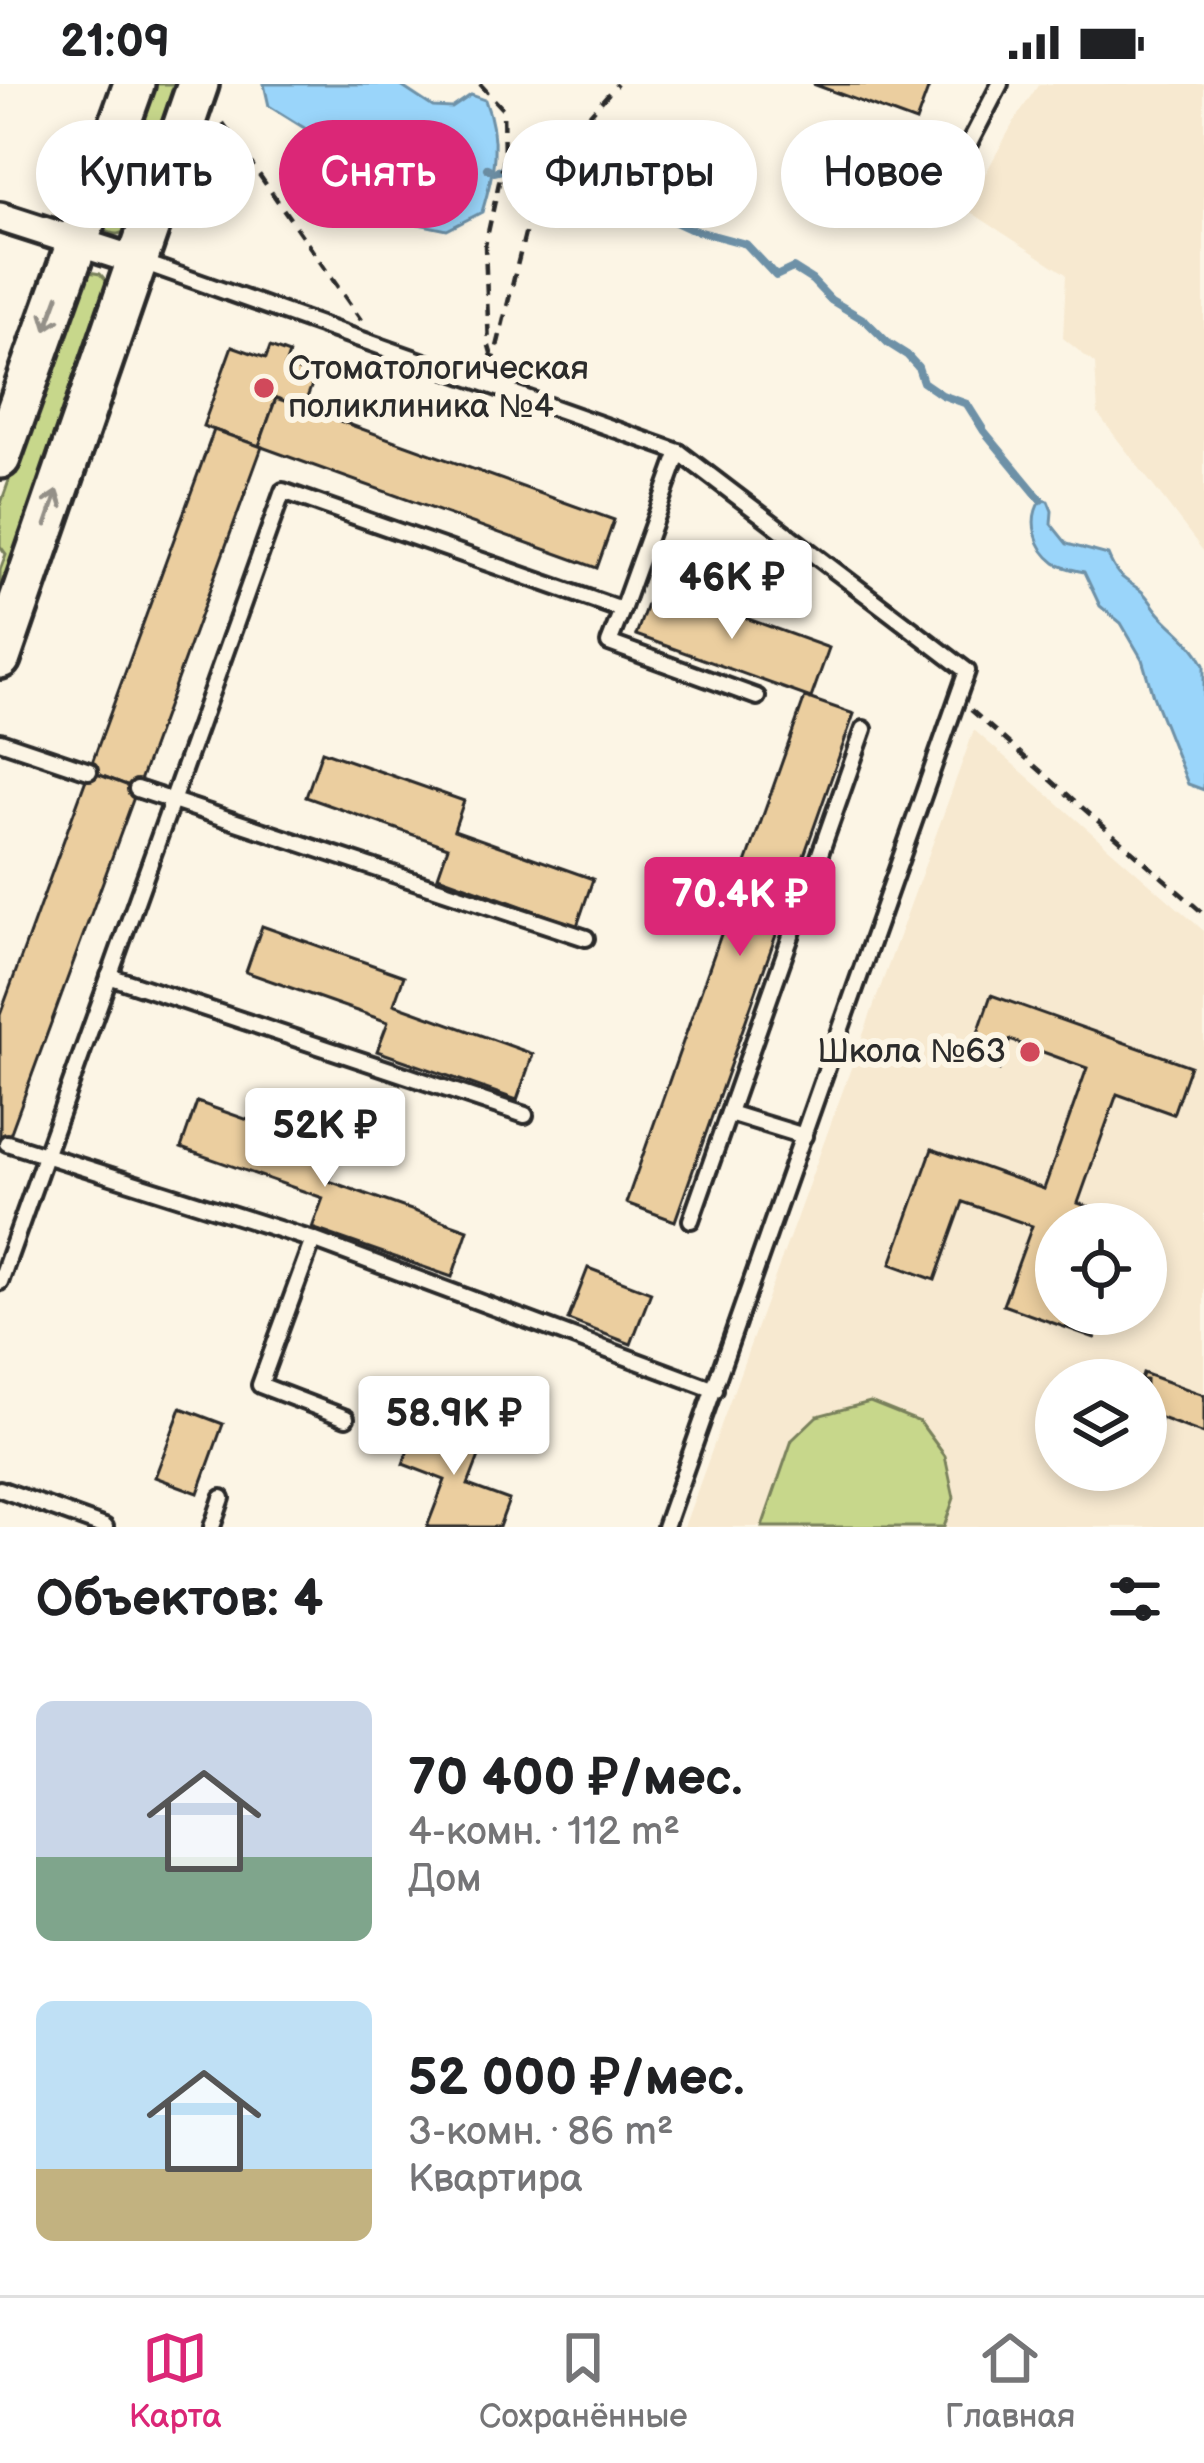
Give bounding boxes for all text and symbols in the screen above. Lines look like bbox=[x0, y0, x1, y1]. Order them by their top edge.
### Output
text: 21:09 bbox=[60, 15, 170, 70]
chip: Купить bbox=[36, 120, 255, 228]
chip: Снять bbox=[279, 120, 478, 228]
chip: Фильтры bbox=[502, 120, 757, 228]
chip: Новое bbox=[781, 120, 985, 228]
one-way arrow bbox=[40, 293, 61, 330]
place label: Стоматологическая поликлиника №4 bbox=[288, 349, 589, 427]
marker: Стоматологическая поликлиника №4 bbox=[251, 375, 277, 401]
one-way arrow bbox=[43, 490, 64, 527]
pin: 46K ₽ bbox=[648, 540, 816, 642]
text: 46K ₽ bbox=[679, 555, 785, 602]
pin: 70.4K ₽ bbox=[629, 857, 851, 959]
text: 70.4K ₽ bbox=[671, 872, 809, 919]
place label: Школа №63 bbox=[817, 1032, 1006, 1072]
marker: Школа №63 bbox=[1017, 1039, 1043, 1065]
pin: 52K ₽ bbox=[241, 1088, 409, 1190]
text: 52K ₽ bbox=[272, 1103, 378, 1150]
map controls bbox=[1035, 1203, 1167, 1491]
button: locate bbox=[1035, 1203, 1167, 1335]
button: layers bbox=[1035, 1359, 1167, 1491]
pin: 58.9K ₽ bbox=[343, 1376, 565, 1478]
text: 58.9K ₽ bbox=[385, 1391, 523, 1438]
icon: filters bbox=[1102, 1566, 1168, 1632]
text: Объектов: 4 bbox=[36, 1569, 323, 1630]
text: 70 400 ₽/мес. bbox=[408, 1748, 743, 1809]
icon: home bbox=[132, 1749, 276, 1893]
text: 4-комн. · 112 m² bbox=[408, 1809, 680, 1856]
text: Дом bbox=[408, 1856, 482, 1903]
text: 52 000 ₽/мес. bbox=[408, 2048, 744, 2109]
icon: home bbox=[132, 2049, 276, 2193]
text: 3-комн. · 86 m² bbox=[408, 2109, 674, 2156]
text: Квартира bbox=[408, 2156, 583, 2203]
tab: Карта bbox=[129, 2325, 222, 2437]
tab: Сохранённые bbox=[479, 2325, 688, 2437]
tab: Главная bbox=[945, 2325, 1075, 2437]

